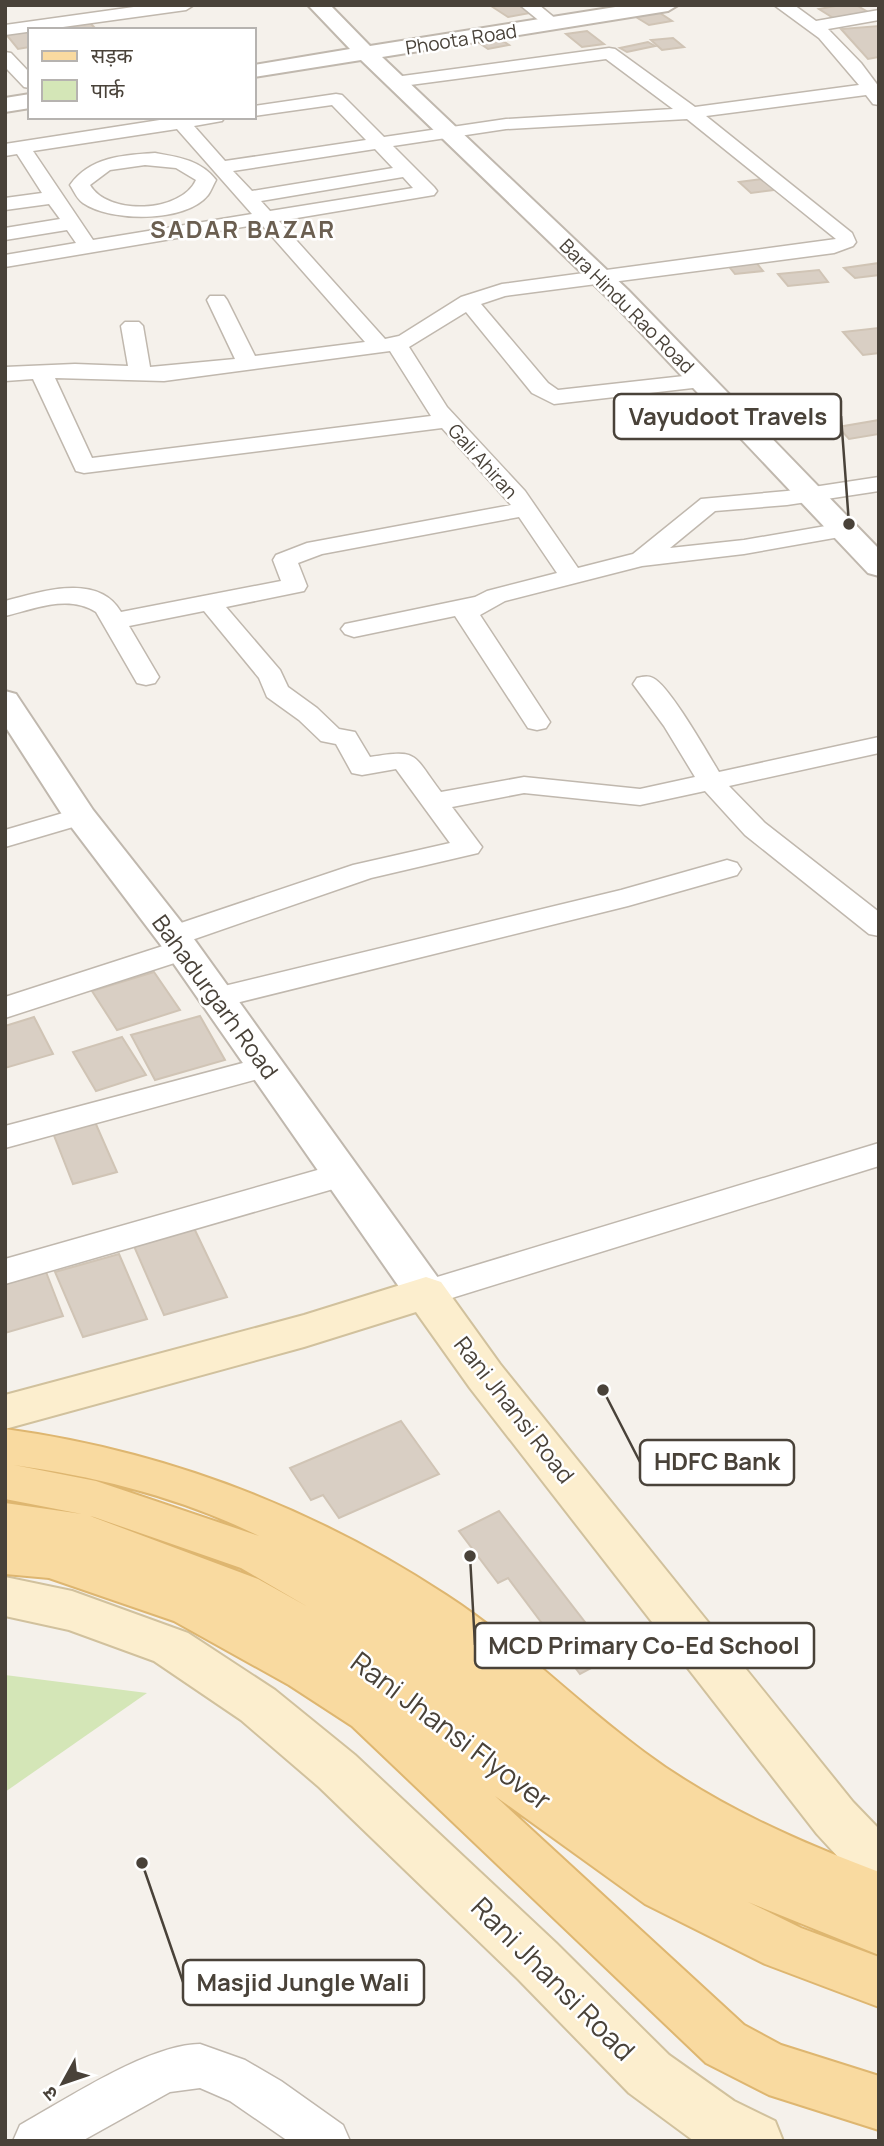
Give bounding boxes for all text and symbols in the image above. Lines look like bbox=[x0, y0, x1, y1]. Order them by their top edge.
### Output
street label: Phoota Road bbox=[404, 17, 518, 61]
legend bbox=[28, 28, 256, 119]
text: सड़क bbox=[91, 41, 133, 69]
text: पार्क bbox=[91, 76, 125, 104]
district label: SADAR BAZAR bbox=[150, 212, 336, 245]
street label: Bara Hindu Rao Road bbox=[554, 233, 700, 379]
callout: Vayudoot Travels bbox=[614, 394, 841, 439]
text: Vayudoot Travels bbox=[629, 399, 827, 432]
street label: Gali Ahiran bbox=[442, 418, 524, 504]
street label: Bahadurgarh Road bbox=[145, 908, 286, 1085]
street label: Rani Jhansi Road bbox=[447, 1329, 582, 1489]
callout: HDFC Bank bbox=[640, 1440, 794, 1485]
text: HDFC Bank bbox=[654, 1444, 781, 1477]
callout: MCD Primary Co-Ed School bbox=[475, 1623, 814, 1668]
text: MCD Primary Co-Ed School bbox=[488, 1628, 800, 1661]
street label: Rani Jhansi Flyover bbox=[344, 1642, 560, 1818]
street label: Rani Jhansi Road bbox=[464, 1888, 644, 2068]
callout: Masjid Jungle Wali bbox=[183, 1960, 424, 2005]
text: Masjid Jungle Wali bbox=[196, 1965, 410, 1998]
north arrow bbox=[28, 2048, 98, 2118]
text: उ bbox=[36, 2081, 64, 2107]

